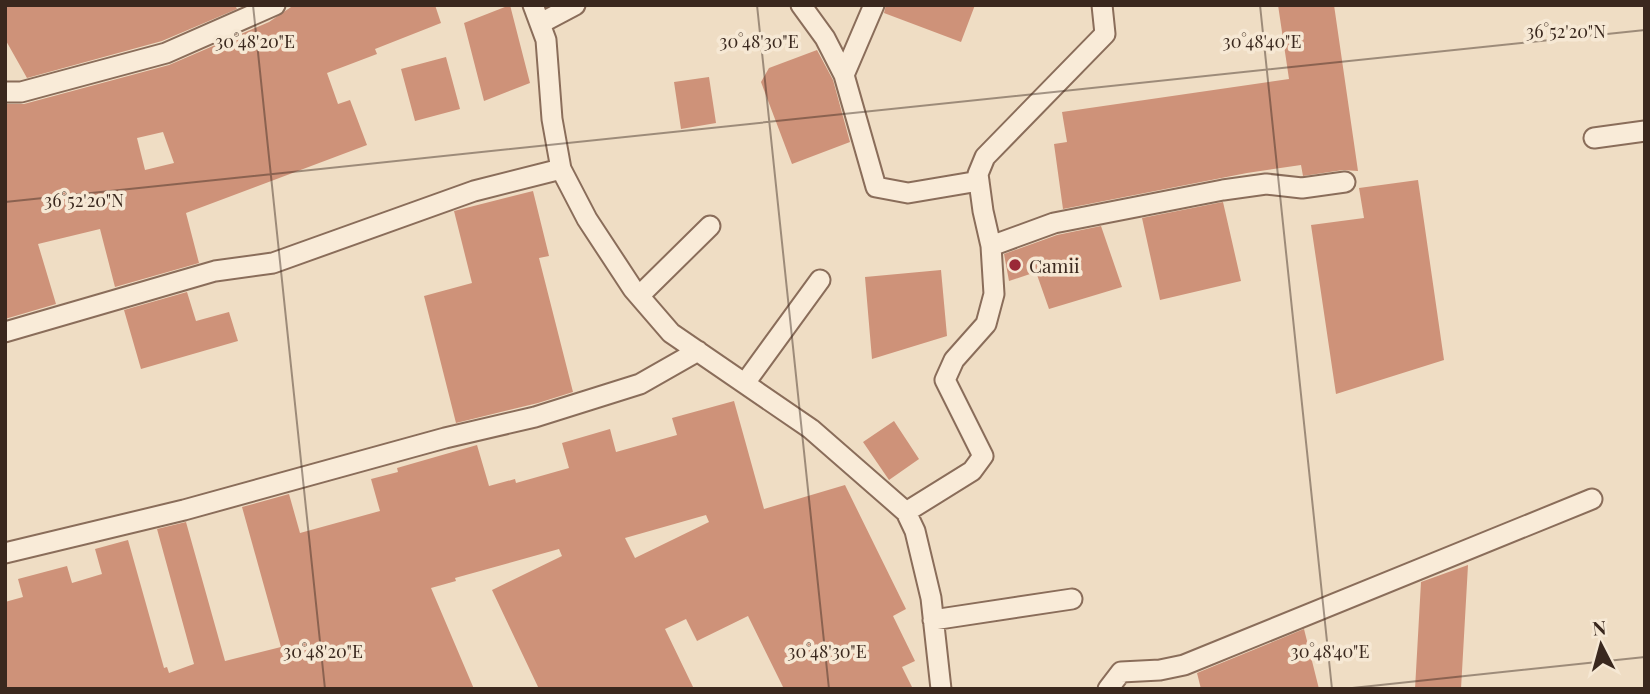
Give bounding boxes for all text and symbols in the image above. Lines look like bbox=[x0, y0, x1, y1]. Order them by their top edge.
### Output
text: 36°52'20"N bbox=[1526, 19, 1606, 43]
text: 30°48'20"E bbox=[215, 29, 295, 53]
text: 30°48'30"E bbox=[719, 29, 799, 53]
text: 30°48'40"E bbox=[1223, 29, 1301, 53]
text: 36°52'20"N bbox=[44, 188, 124, 212]
place label: Camii bbox=[1029, 252, 1080, 278]
marker: Camii bbox=[1007, 257, 1023, 273]
north arrow bbox=[1566, 610, 1636, 680]
text: N bbox=[1591, 613, 1608, 641]
text: 30°48'20"E bbox=[283, 639, 363, 663]
text: 30°48'30"E bbox=[787, 639, 867, 663]
text: 30°48'40"E bbox=[1291, 639, 1369, 663]

